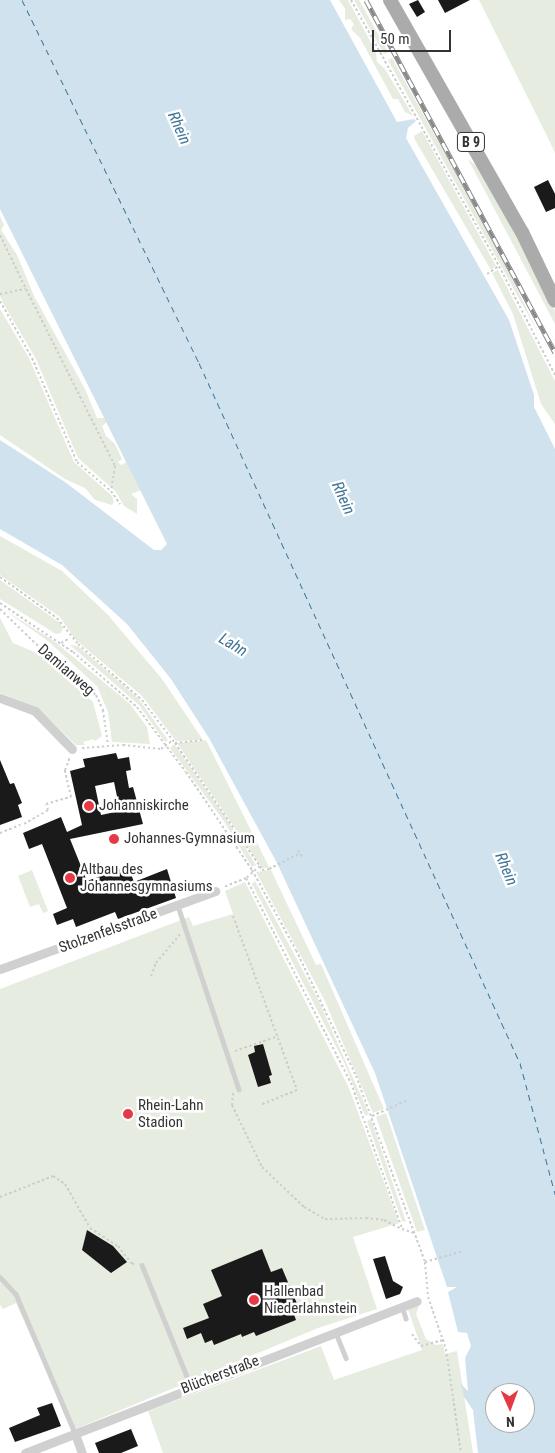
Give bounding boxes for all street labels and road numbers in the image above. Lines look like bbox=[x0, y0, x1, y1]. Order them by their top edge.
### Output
road number: B 9 bbox=[456, 130, 486, 154]
street label: Damianweg bbox=[34, 641, 98, 699]
street label: Stolzenfelsstraße bbox=[56, 905, 160, 957]
street label: Blücherstraße bbox=[178, 1352, 262, 1398]

